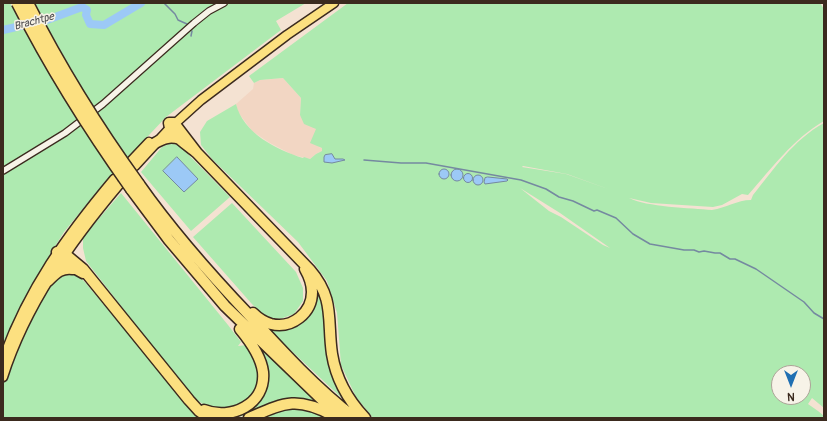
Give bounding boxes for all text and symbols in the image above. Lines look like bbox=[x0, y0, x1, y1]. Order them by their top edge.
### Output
water label: Brachtpe bbox=[12, 10, 56, 34]
north arrow bbox=[771, 365, 811, 405]
text: N bbox=[787, 390, 795, 403]

